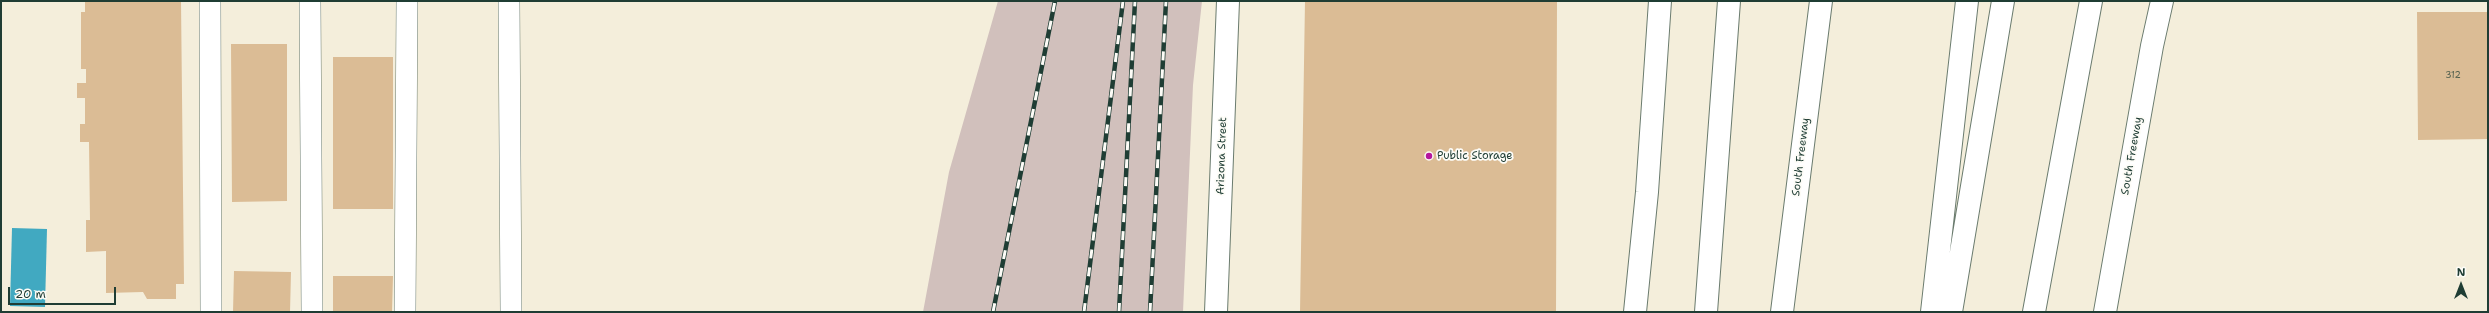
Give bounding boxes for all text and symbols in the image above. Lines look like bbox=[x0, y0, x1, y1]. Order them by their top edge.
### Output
house number: 312 bbox=[2445, 71, 2461, 81]
street label: South Freeway bbox=[2119, 116, 2145, 196]
street label: Arizona Street bbox=[1214, 117, 1230, 195]
street label: South Freeway bbox=[1790, 117, 1812, 197]
place label: Public Storage bbox=[1437, 149, 1513, 163]
marker: Public Storage bbox=[1424, 151, 1434, 161]
north arrow bbox=[2441, 265, 2481, 305]
text: N bbox=[2457, 265, 2465, 280]
scale bar bbox=[10, 279, 118, 305]
text: 20 m bbox=[15, 286, 46, 302]

